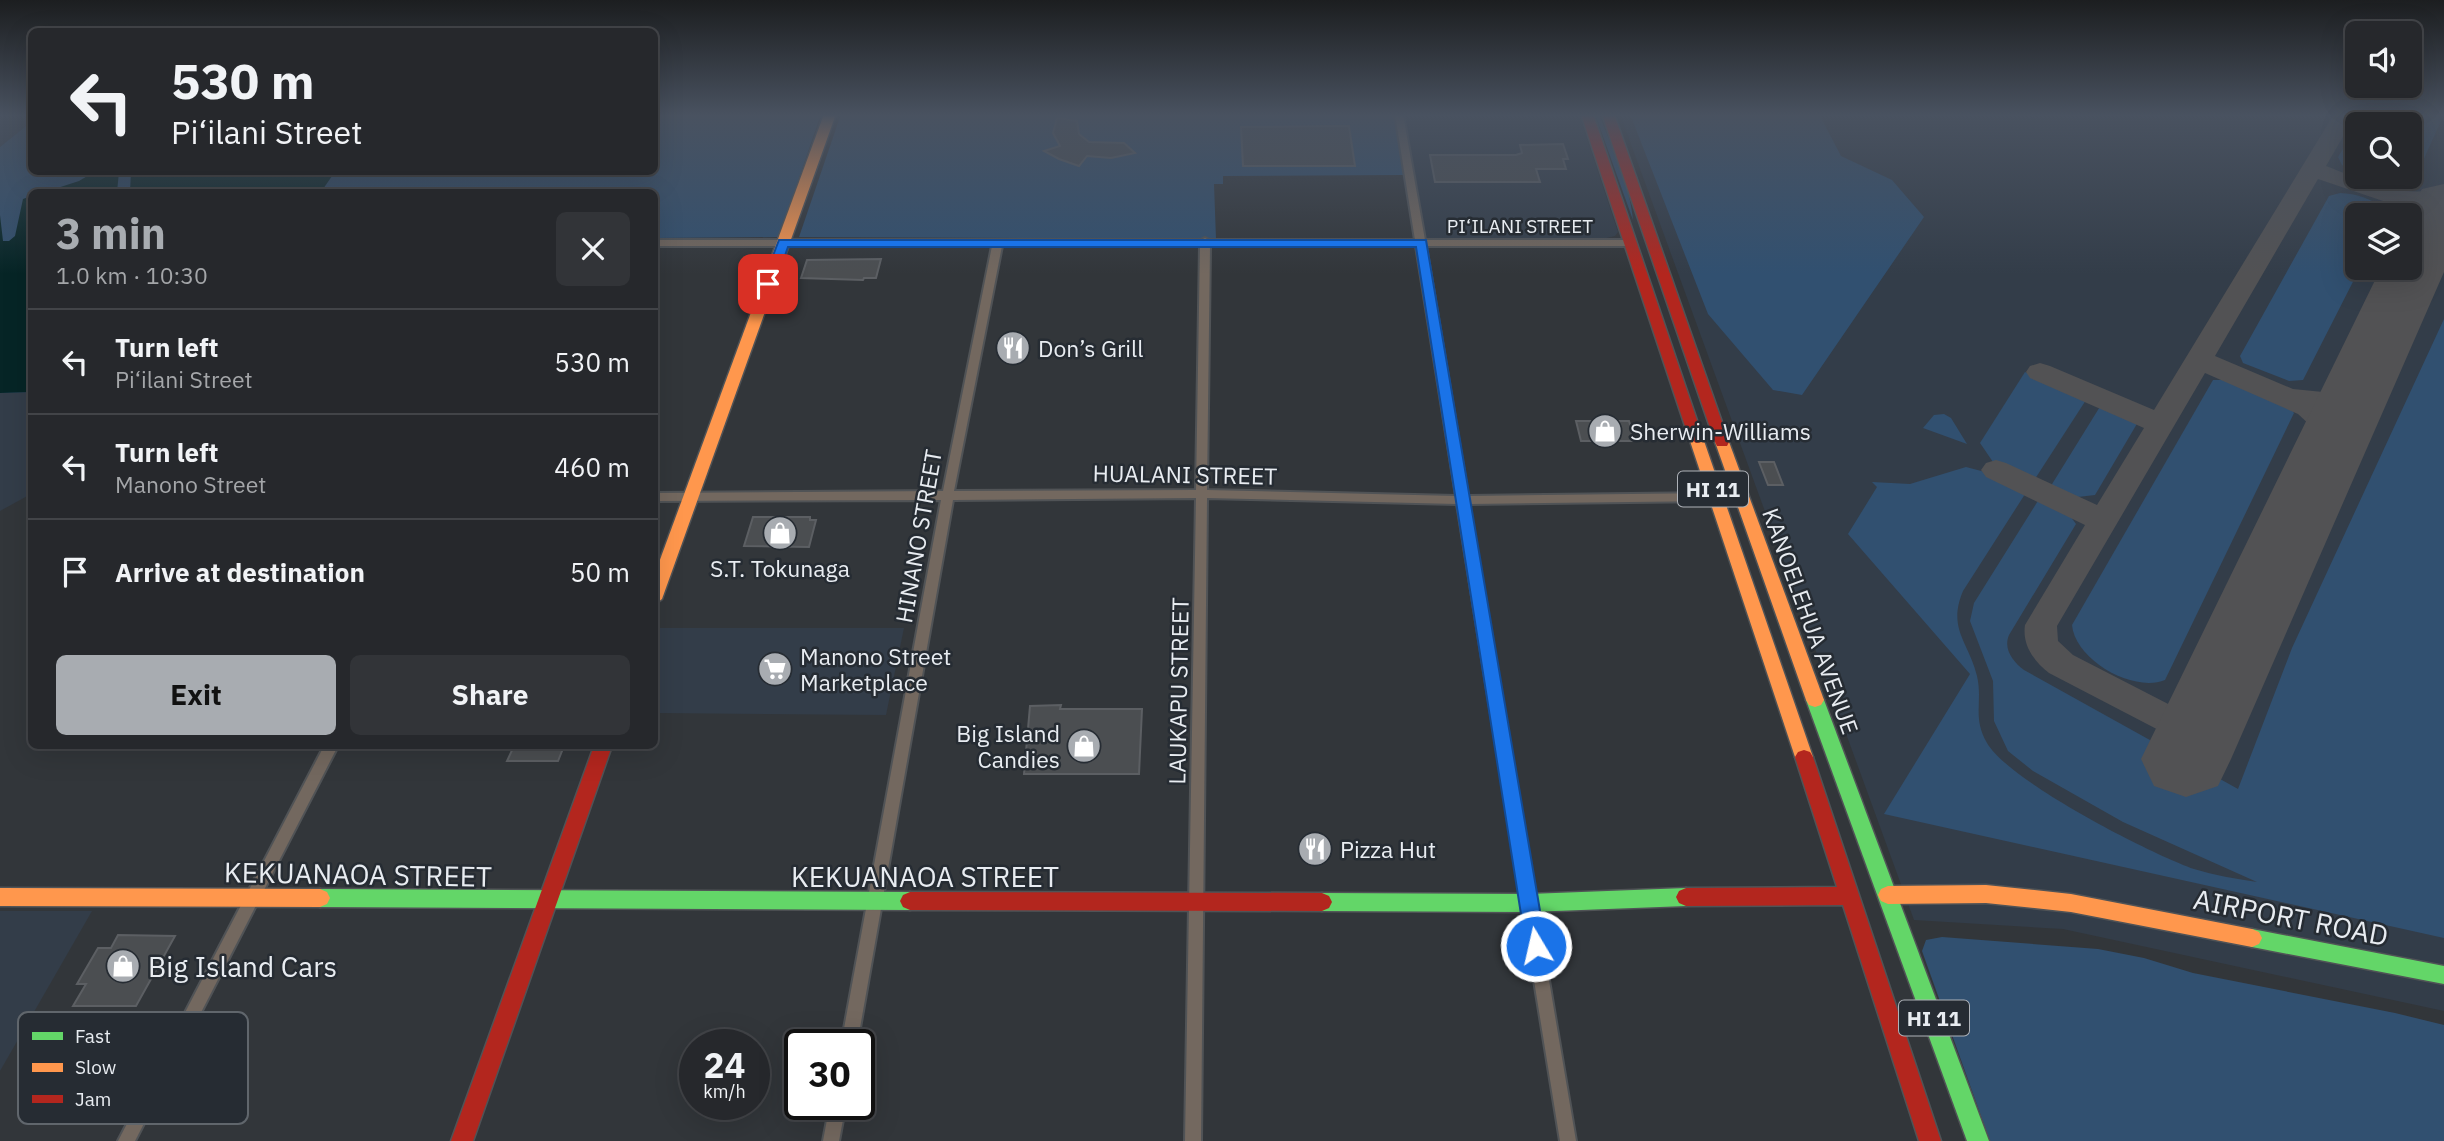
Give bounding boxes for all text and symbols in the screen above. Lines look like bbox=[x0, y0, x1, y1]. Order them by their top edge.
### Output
map controls bbox=[2345, 21, 2422, 280]
button: sound bbox=[2345, 21, 2422, 98]
text: 530 m bbox=[171, 49, 315, 112]
icon: left bbox=[56, 56, 147, 147]
text: Pi‘ilani Street bbox=[171, 111, 362, 153]
button: search bbox=[2345, 112, 2422, 189]
button: layers bbox=[2345, 203, 2422, 280]
text: 3 min bbox=[56, 206, 166, 261]
button: close bbox=[556, 212, 630, 286]
street label: PI‘ILANI STREET bbox=[1447, 214, 1593, 238]
pin bbox=[738, 254, 798, 314]
text: 1.0 km · 10:30 bbox=[56, 260, 208, 290]
icon: arrive bbox=[749, 265, 787, 303]
restaurant icon: Don’s Grill bbox=[994, 329, 1032, 367]
text: Turn left bbox=[115, 330, 218, 364]
place label: Don’s Grill bbox=[1038, 333, 1143, 363]
icon: left bbox=[56, 343, 94, 381]
text: 530 m bbox=[554, 345, 630, 379]
text: Pi‘ilani Street bbox=[115, 364, 253, 394]
shop icon: Sherwin-Williams bbox=[1586, 412, 1624, 450]
place label: Sherwin-Williams bbox=[1630, 416, 1811, 446]
text: Turn left bbox=[115, 435, 218, 469]
street label: HINANO STREET bbox=[888, 447, 948, 625]
icon: left bbox=[56, 448, 94, 486]
text: 460 m bbox=[554, 450, 630, 484]
street label: HUALANI STREET bbox=[1092, 457, 1278, 491]
text: Manono Street bbox=[115, 469, 266, 499]
road number: HI 11 bbox=[1678, 472, 1748, 506]
street label: KANOELEHUA AVENUE bbox=[1756, 504, 1866, 738]
shop icon: S.T. Tokunaga bbox=[761, 514, 799, 552]
icon: arrive bbox=[56, 553, 94, 591]
place label: S.T. Tokunaga bbox=[710, 553, 850, 583]
text: Arrive at destination bbox=[115, 555, 365, 589]
text: 50 m bbox=[570, 555, 630, 589]
street label: LAUKAPU STREET bbox=[1161, 597, 1195, 785]
place label: Manono Street Marketplace bbox=[800, 641, 951, 697]
supermarket icon: Manono Street Marketplace bbox=[756, 650, 794, 688]
button: Exit bbox=[56, 655, 336, 735]
button: Share bbox=[350, 655, 630, 735]
place label: Big Island Candies bbox=[956, 718, 1060, 774]
shop icon: Big Island Candies bbox=[1065, 727, 1103, 765]
restaurant icon: Pizza Hut bbox=[1296, 830, 1334, 868]
place label: Pizza Hut bbox=[1340, 834, 1436, 864]
street label: KEKUANAOA STREET bbox=[224, 853, 492, 895]
street label: KEKUANAOA STREET bbox=[791, 858, 1059, 895]
street label: AIRPORT ROAD bbox=[2191, 880, 2391, 954]
position arrow bbox=[1499, 909, 1573, 983]
shop icon: Big Island Cars bbox=[104, 947, 142, 985]
place label: Big Island Cars bbox=[148, 948, 337, 985]
road number: HI 11 bbox=[1899, 1000, 1969, 1036]
legend bbox=[18, 1012, 248, 1124]
text: Fast bbox=[75, 1024, 111, 1048]
speed limit sign: 30 bbox=[784, 1029, 875, 1120]
text: 24 bbox=[703, 1042, 746, 1088]
text: Slow bbox=[75, 1055, 116, 1079]
text: km/h bbox=[703, 1080, 746, 1103]
text: Jam bbox=[75, 1087, 111, 1111]

